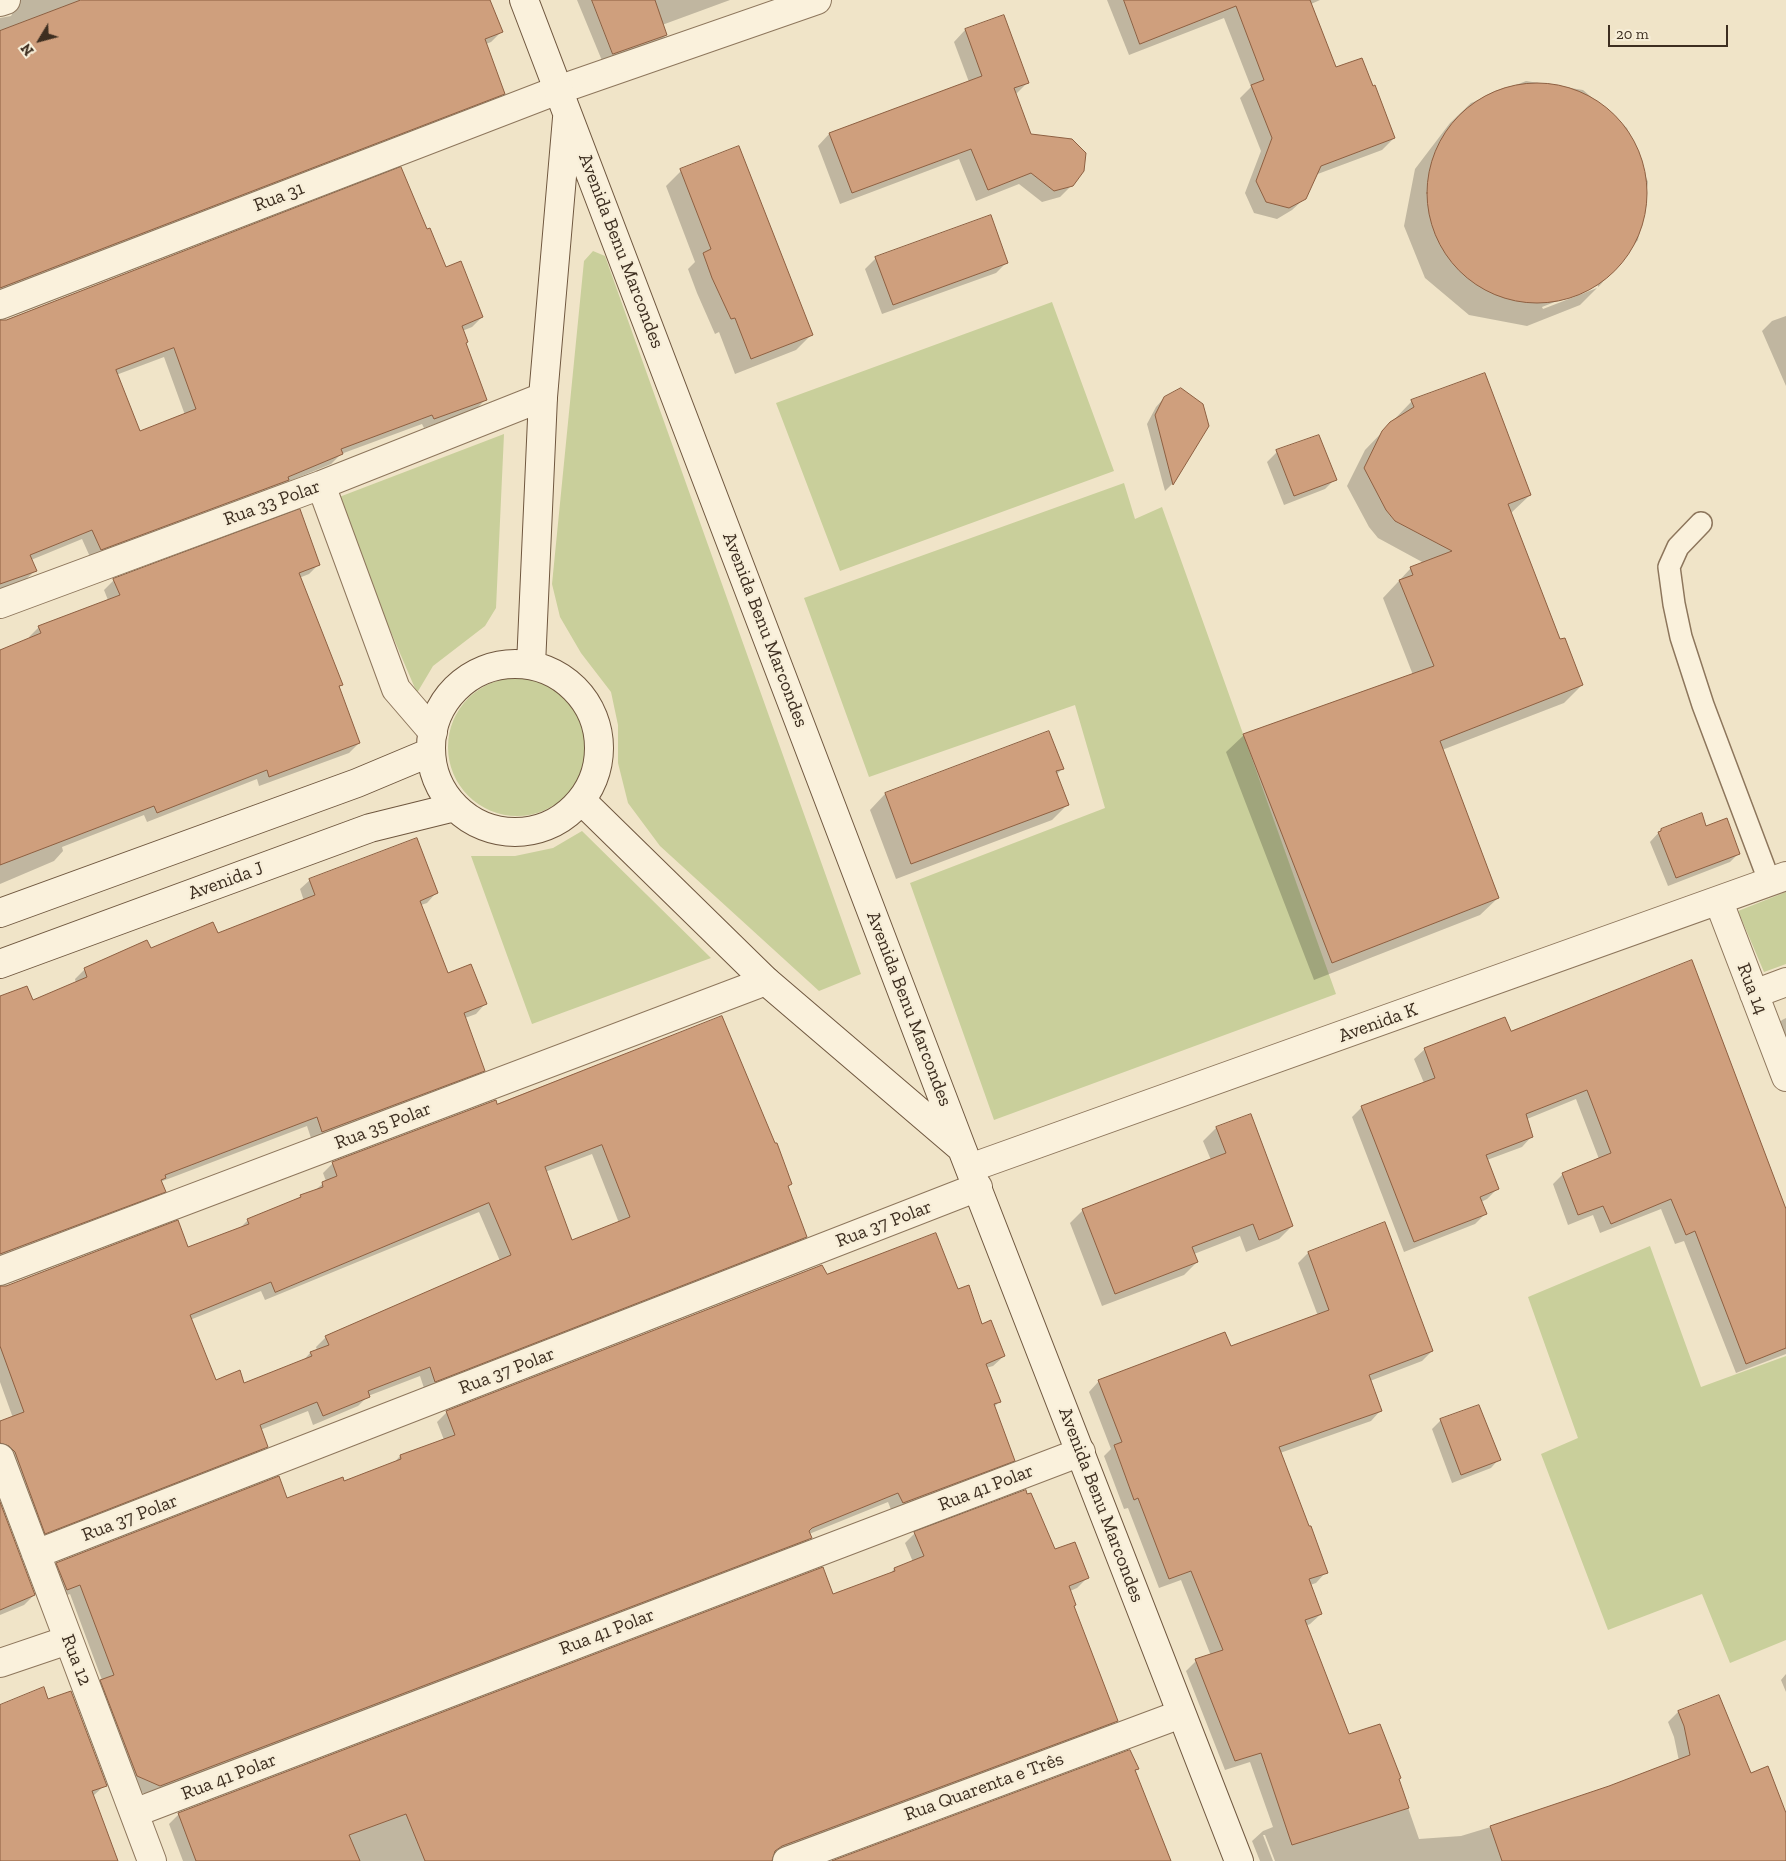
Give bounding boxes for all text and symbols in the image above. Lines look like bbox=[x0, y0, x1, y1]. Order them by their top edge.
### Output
north arrow bbox=[15, 15, 65, 65]
scale bar bbox=[1611, 15, 1731, 47]
text: 20 m bbox=[1616, 25, 1649, 43]
text: N bbox=[18, 40, 38, 59]
street label: Avenida Benu Marcondes bbox=[573, 150, 669, 352]
street label: Rua 31 bbox=[250, 177, 308, 217]
street label: Rua 33 Polar bbox=[221, 475, 323, 531]
street label: Avenida Benu Marcondes bbox=[717, 529, 813, 731]
street label: Avenida J bbox=[185, 857, 267, 905]
street label: Avenida Benu Marcondes bbox=[861, 908, 957, 1110]
street label: Rua 14 bbox=[1732, 960, 1772, 1018]
street label: Avenida K bbox=[1336, 998, 1420, 1048]
street label: Rua 35 Polar bbox=[331, 1097, 435, 1155]
street label: Rua 37 Polar bbox=[833, 1195, 935, 1253]
street label: Rua 37 Polar bbox=[456, 1342, 558, 1400]
street label: Avenida Benu Marcondes bbox=[1053, 1404, 1149, 1606]
street label: Rua 41 Polar bbox=[935, 1459, 1037, 1517]
street label: Rua 37 Polar bbox=[79, 1489, 181, 1547]
street label: Rua 41 Polar bbox=[556, 1603, 658, 1661]
street label: Rua 12 bbox=[56, 1631, 96, 1689]
street label: Rua 41 Polar bbox=[178, 1748, 280, 1806]
street label: Rua Quarenta e Três bbox=[901, 1748, 1067, 1826]

